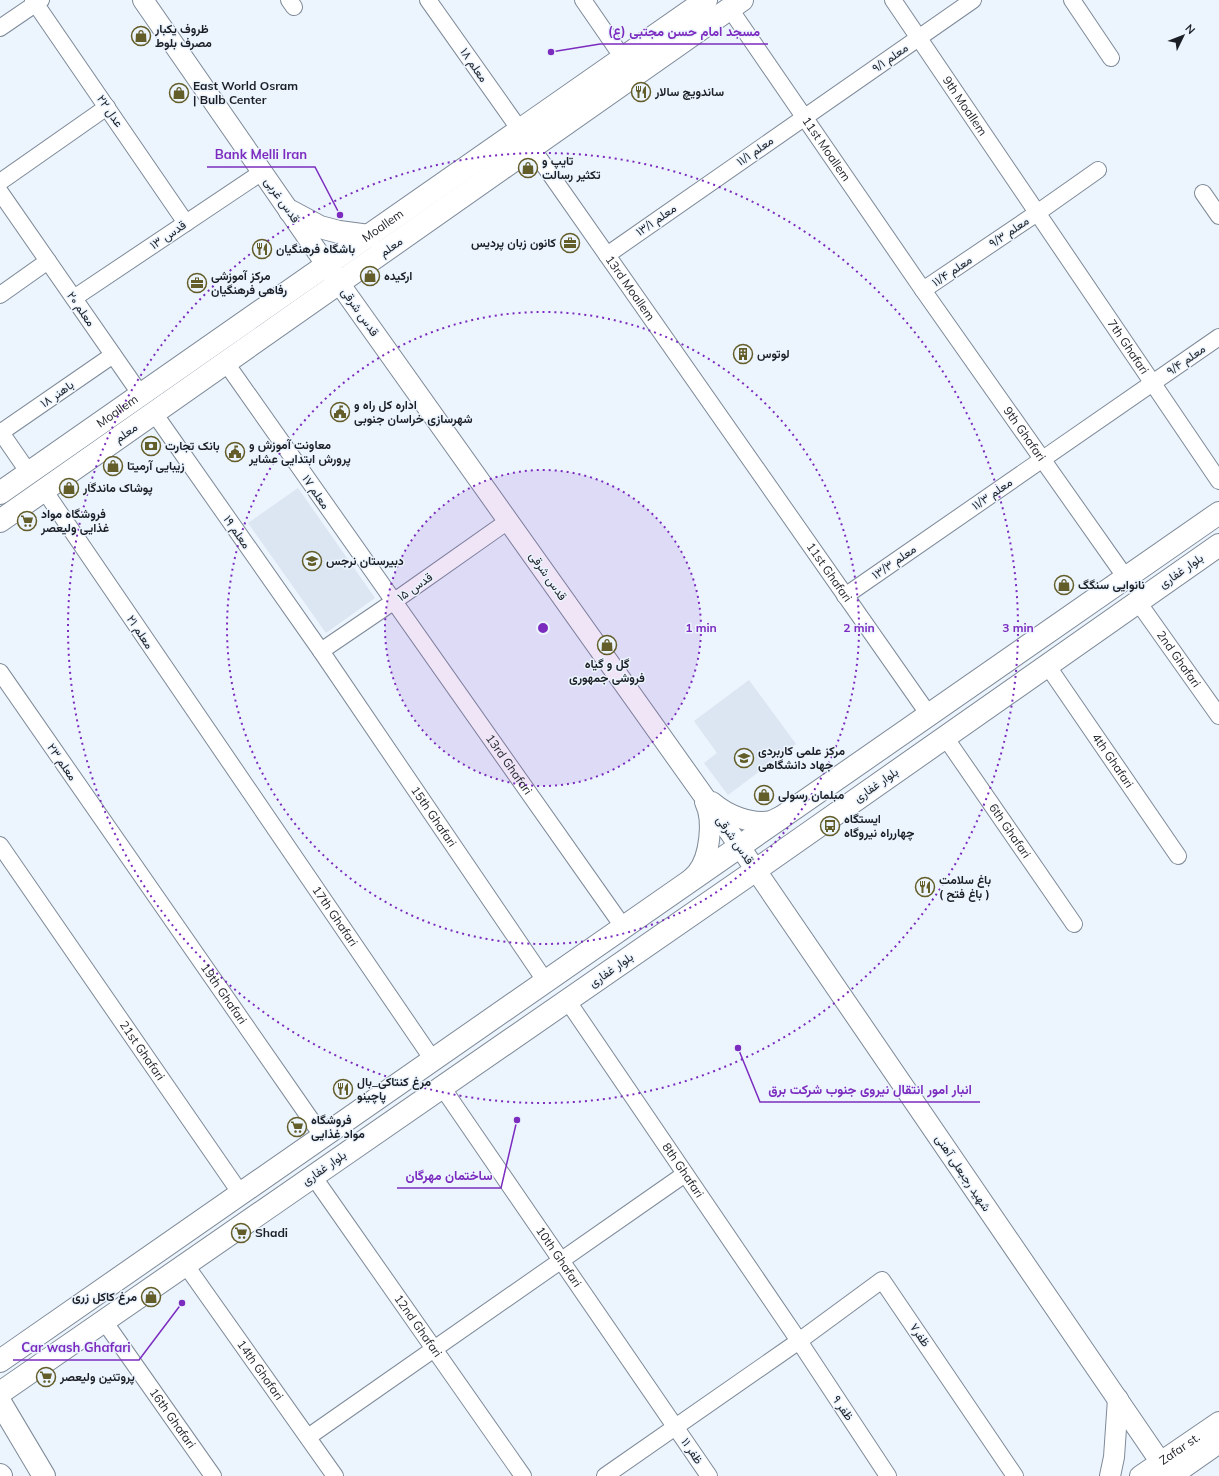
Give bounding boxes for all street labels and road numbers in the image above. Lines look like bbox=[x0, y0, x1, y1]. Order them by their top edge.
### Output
street label: معلم ۹/۱ bbox=[869, 40, 911, 76]
street label: معلم ۱۸ bbox=[456, 45, 492, 85]
street label: 9th Moallem bbox=[940, 73, 991, 138]
street label: عدل ۲۲ bbox=[93, 92, 127, 130]
street label: 11st Moallem bbox=[799, 114, 854, 184]
street label: معلم ۱۱/۱ bbox=[733, 133, 777, 169]
street label: قدس غربی bbox=[260, 174, 304, 226]
street label: معلم ۱۳/۱ bbox=[633, 200, 679, 240]
street label: Moallem bbox=[359, 206, 406, 245]
street label: معلم ۹/۳ bbox=[986, 213, 1032, 251]
street label: قدس ۱۳ bbox=[147, 217, 189, 253]
street label: معلم bbox=[376, 233, 406, 261]
street label: 13rd Moallem bbox=[602, 252, 658, 323]
street label: معلم ۱۱/۴ bbox=[929, 252, 975, 290]
street label: قدس شرقی bbox=[337, 285, 383, 339]
street label: معلم ۲۰ bbox=[63, 288, 99, 330]
street label: 7th Ghafari bbox=[1105, 316, 1152, 377]
street label: معلم ۹/۴ bbox=[1163, 341, 1209, 379]
street label: باهنر ۱۸ bbox=[37, 377, 77, 411]
street label: Moallem bbox=[93, 391, 141, 430]
street label: 9th Ghafari bbox=[1001, 404, 1049, 464]
street label: معلم bbox=[111, 419, 141, 447]
street label: معلم ۱۷ bbox=[298, 472, 334, 512]
street label: معلم ۱۱/۳ bbox=[969, 474, 1015, 514]
street label: معلم ۱۹ bbox=[220, 512, 254, 552]
street label: 11st Ghafari bbox=[804, 539, 856, 605]
street label: معلم ۱۳/۳ bbox=[869, 541, 919, 583]
street label: قدس شرقی bbox=[525, 549, 571, 603]
street label: بلوار غفاری bbox=[1156, 550, 1206, 592]
street label: قدس ۱۵ bbox=[394, 569, 436, 605]
street label: معلم ۲۱ bbox=[123, 612, 157, 652]
street label: 2nd Ghafari bbox=[1154, 628, 1204, 690]
street label: 4th Ghafari bbox=[1089, 730, 1137, 791]
street label: 13rd Ghafari bbox=[483, 731, 536, 797]
street label: معلم ۲۳ bbox=[43, 740, 81, 784]
street label: بلوار غفاری bbox=[851, 764, 901, 806]
street label: 15th Ghafari bbox=[408, 783, 460, 850]
street label: 6th Ghafari bbox=[986, 800, 1034, 861]
street label: قدس شرقی bbox=[712, 813, 758, 867]
street label: 17th Ghafari bbox=[309, 883, 361, 949]
street label: بلوار غفاری bbox=[586, 949, 636, 991]
street label: 19th Ghafari bbox=[198, 961, 250, 1027]
street label: 21st Ghafari bbox=[117, 1018, 168, 1083]
street label: شهید رجبعلی آهنی bbox=[931, 1132, 995, 1214]
street label: 8th Ghafari bbox=[659, 1140, 707, 1200]
street label: بلوار غفاری bbox=[299, 1147, 349, 1189]
street label: 10th Ghafari bbox=[533, 1223, 585, 1290]
street label: 12nd Ghafari bbox=[391, 1291, 446, 1360]
street label: ظفر۷ bbox=[906, 1320, 934, 1350]
street label: 14th Ghafari bbox=[234, 1337, 287, 1403]
street label: 16th Ghafari bbox=[147, 1385, 199, 1451]
street label: ظفر ۹ bbox=[829, 1392, 857, 1424]
street label: Zafar st. bbox=[1156, 1429, 1203, 1468]
street label: ظفر ۱۱ bbox=[677, 1435, 707, 1467]

